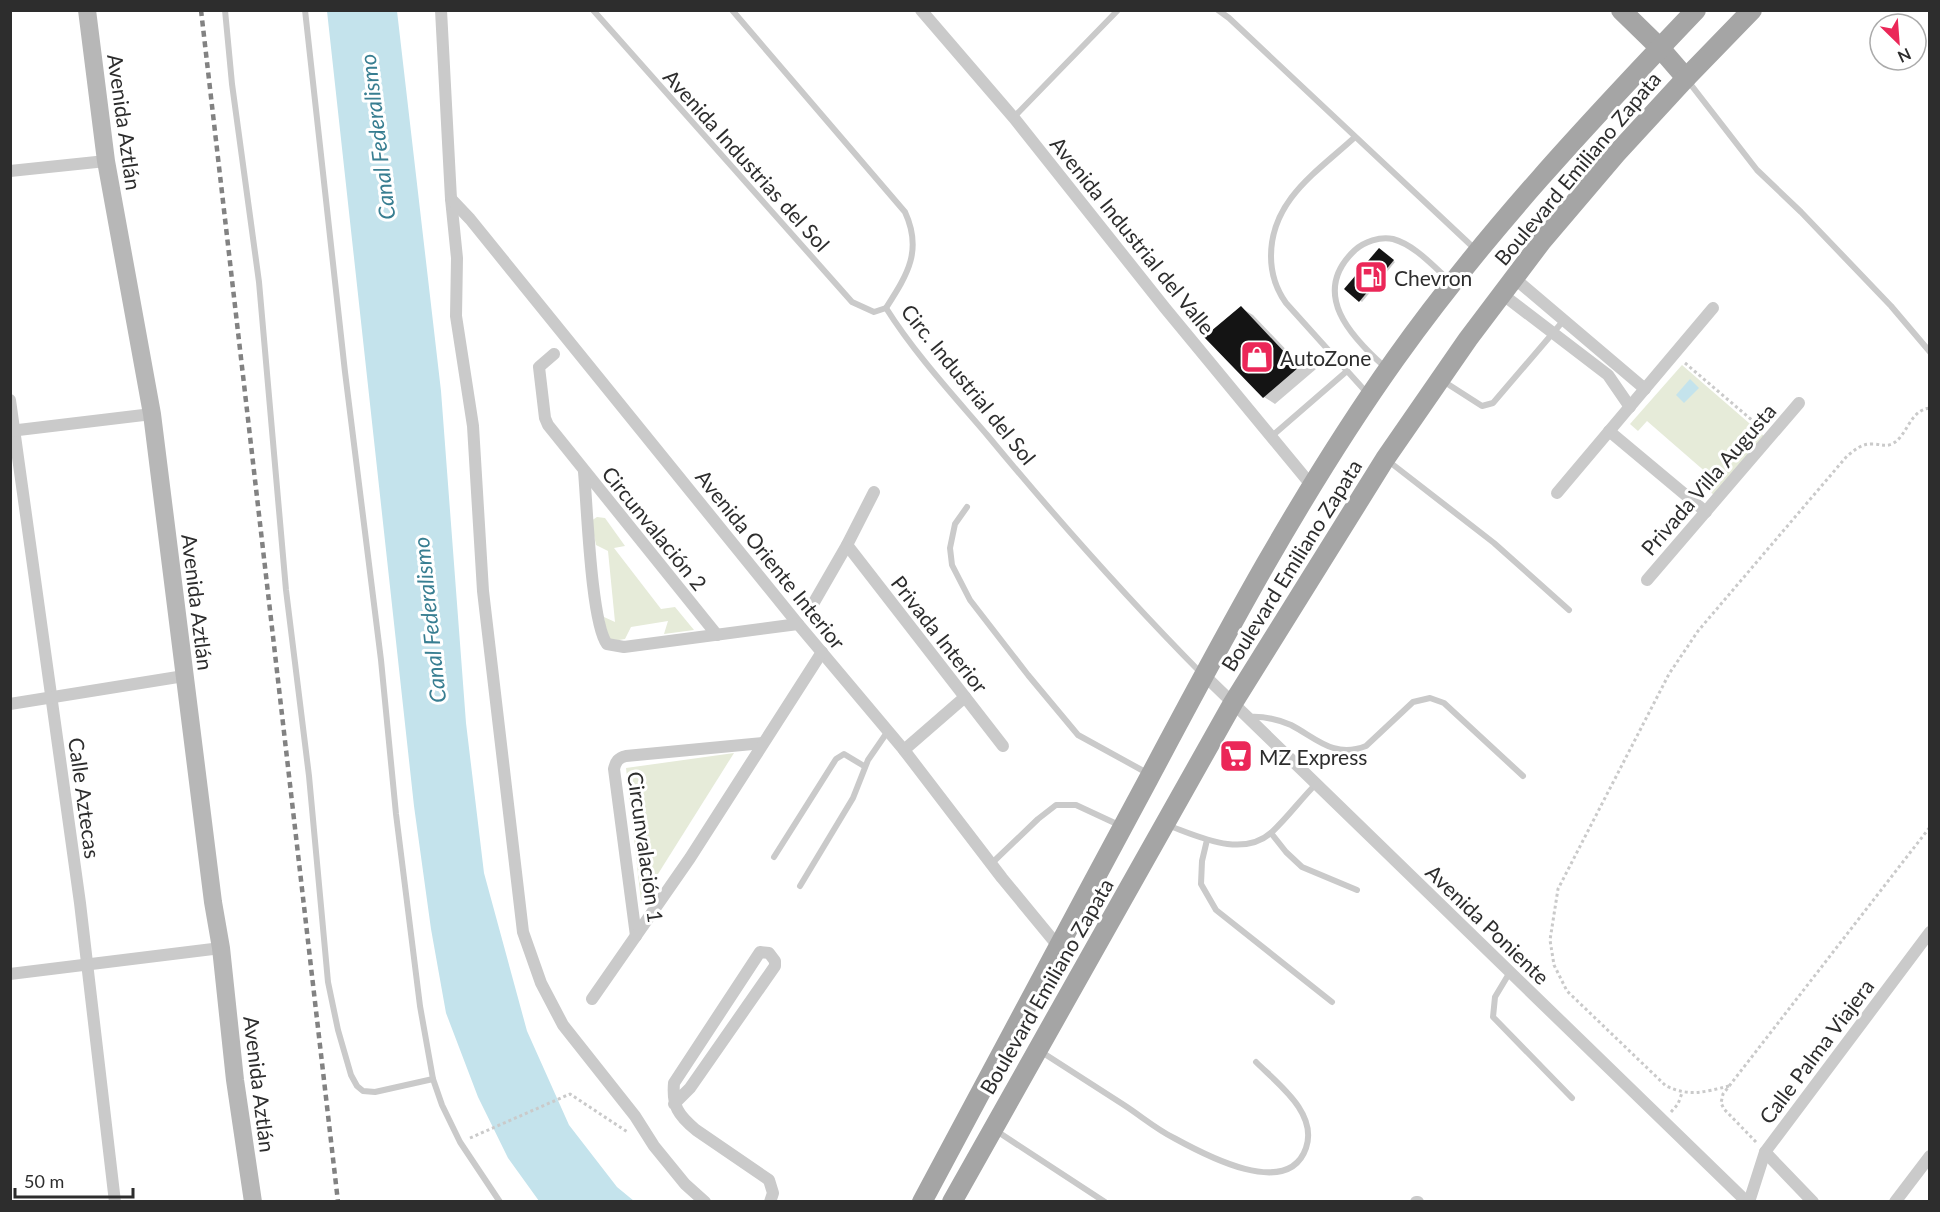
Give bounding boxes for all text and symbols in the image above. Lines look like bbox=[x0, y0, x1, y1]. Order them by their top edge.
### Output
north arrow bbox=[1868, 12, 1928, 72]
text: N bbox=[1895, 45, 1914, 67]
street label: Avenida Aztlán bbox=[103, 52, 147, 192]
water label: Canal Federalismo bbox=[353, 53, 401, 221]
street label: Avenida Industrias del Sol bbox=[659, 64, 835, 256]
street label: Boulevard Emiliano Zapata bbox=[1489, 66, 1665, 270]
street label: Avenida Industrial del Valle bbox=[1046, 131, 1220, 339]
fuel station icon: Chevron bbox=[1353, 259, 1389, 295]
place label: Chevron bbox=[1394, 265, 1472, 290]
street label: Circ. Industrial del Sol bbox=[897, 299, 1041, 469]
shop icon: AutoZone bbox=[1239, 339, 1275, 375]
place label: AutoZone bbox=[1280, 345, 1371, 370]
street label: Privada Villa Augusta bbox=[1635, 398, 1781, 560]
street label: Boulevard Emiliano Zapata bbox=[1216, 455, 1366, 675]
street label: Circunvalación 2 bbox=[597, 461, 713, 595]
street label: Avenida Oriente Interior bbox=[691, 464, 851, 654]
street label: Avenida Aztlán bbox=[177, 532, 219, 672]
water label: Canal Federalismo bbox=[407, 536, 451, 704]
street label: Privada Interior bbox=[886, 570, 994, 698]
street label: Calle Aztecas bbox=[64, 736, 106, 860]
supermarket icon: MZ Express bbox=[1218, 738, 1254, 774]
place label: MZ Express bbox=[1259, 744, 1367, 769]
street label: Circunvalación 1 bbox=[623, 770, 669, 924]
street label: Avenida Poniente bbox=[1421, 859, 1555, 989]
street label: Boulevard Emiliano Zapata bbox=[974, 874, 1118, 1098]
street label: Calle Palma Viajera bbox=[1753, 974, 1879, 1128]
street label: Avenida Aztlán bbox=[239, 1014, 281, 1154]
scale bar bbox=[15, 1161, 134, 1199]
text: 50 m bbox=[24, 1170, 64, 1192]

